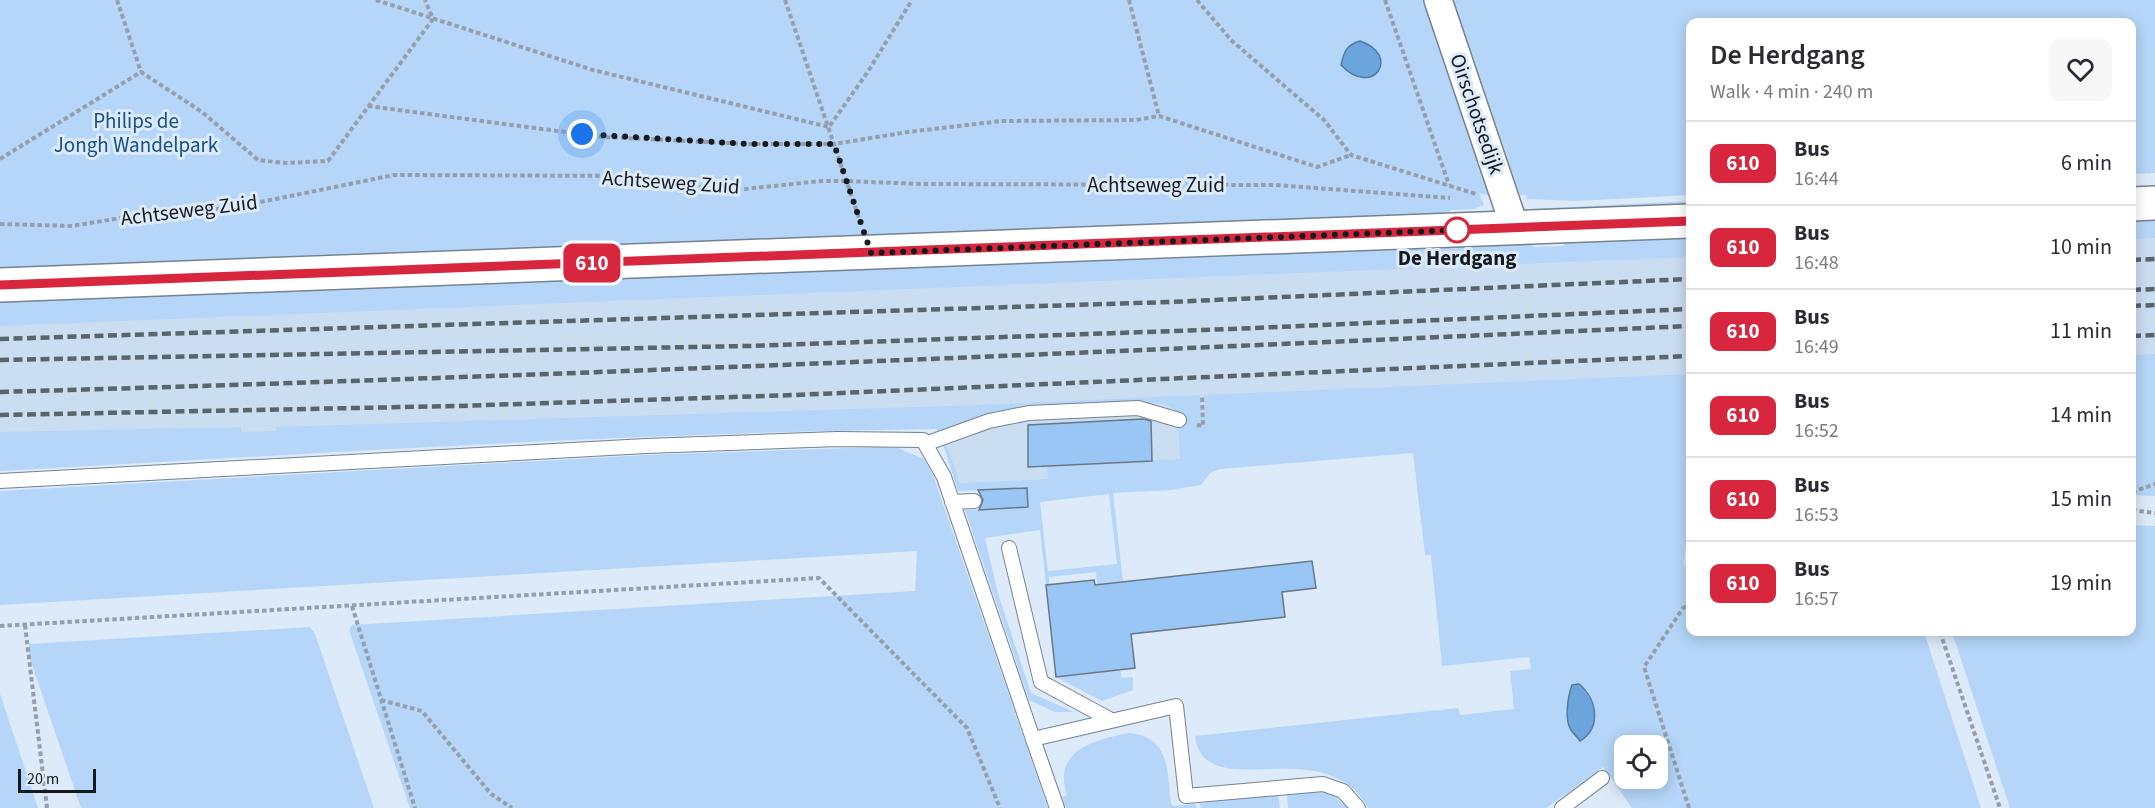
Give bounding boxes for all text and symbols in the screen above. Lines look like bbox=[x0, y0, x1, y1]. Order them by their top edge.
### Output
text: De Herdgang bbox=[1710, 35, 1865, 75]
button: heart bbox=[2049, 38, 2112, 101]
street label: Oirschotsedijk bbox=[1442, 50, 1512, 179]
text: Walk · 4 min · 240 m bbox=[1710, 78, 1873, 106]
park label: Philips de Jongh Wandelpark bbox=[54, 106, 219, 160]
your location bbox=[567, 119, 597, 149]
text: Bus bbox=[1794, 133, 1830, 165]
text: 6 min bbox=[2061, 147, 2112, 179]
text: 610 bbox=[1726, 148, 1760, 178]
street label: Achtseweg Zuid bbox=[601, 162, 741, 202]
text: 16:44 bbox=[1794, 165, 1839, 193]
street label: Achtseweg Zuid bbox=[1087, 170, 1225, 200]
street label: Achtseweg Zuid bbox=[119, 187, 259, 233]
marker: De Herdgang bbox=[1444, 217, 1470, 243]
text: Bus bbox=[1794, 217, 1830, 249]
text: 10 min bbox=[2050, 231, 2112, 263]
text: 610 bbox=[1726, 232, 1760, 262]
place label: De Herdgang bbox=[1398, 243, 1516, 273]
line badge: 610 bbox=[558, 244, 626, 282]
text: 610 bbox=[575, 248, 609, 278]
text: 16:48 bbox=[1794, 249, 1839, 277]
text: Bus bbox=[1794, 301, 1830, 333]
text: 11 min bbox=[2050, 315, 2112, 347]
text: 610 bbox=[1726, 316, 1760, 346]
text: 16:49 bbox=[1794, 333, 1839, 361]
text: Bus bbox=[1794, 385, 1830, 417]
text: 14 min bbox=[2050, 399, 2112, 431]
text: 610 bbox=[1726, 400, 1760, 430]
text: 16:52 bbox=[1794, 417, 1839, 445]
text: Bus bbox=[1794, 469, 1830, 501]
text: 15 min bbox=[2050, 483, 2112, 515]
text: 610 bbox=[1726, 484, 1760, 514]
text: 16:53 bbox=[1794, 501, 1839, 529]
text: Bus bbox=[1794, 553, 1830, 585]
text: 19 min bbox=[2050, 567, 2112, 599]
text: 610 bbox=[1726, 568, 1760, 598]
text: 16:57 bbox=[1794, 585, 1839, 613]
map controls bbox=[1614, 735, 1668, 789]
button: locate bbox=[1614, 735, 1668, 789]
scale bar bbox=[18, 766, 96, 794]
text: 20 m bbox=[27, 768, 59, 790]

